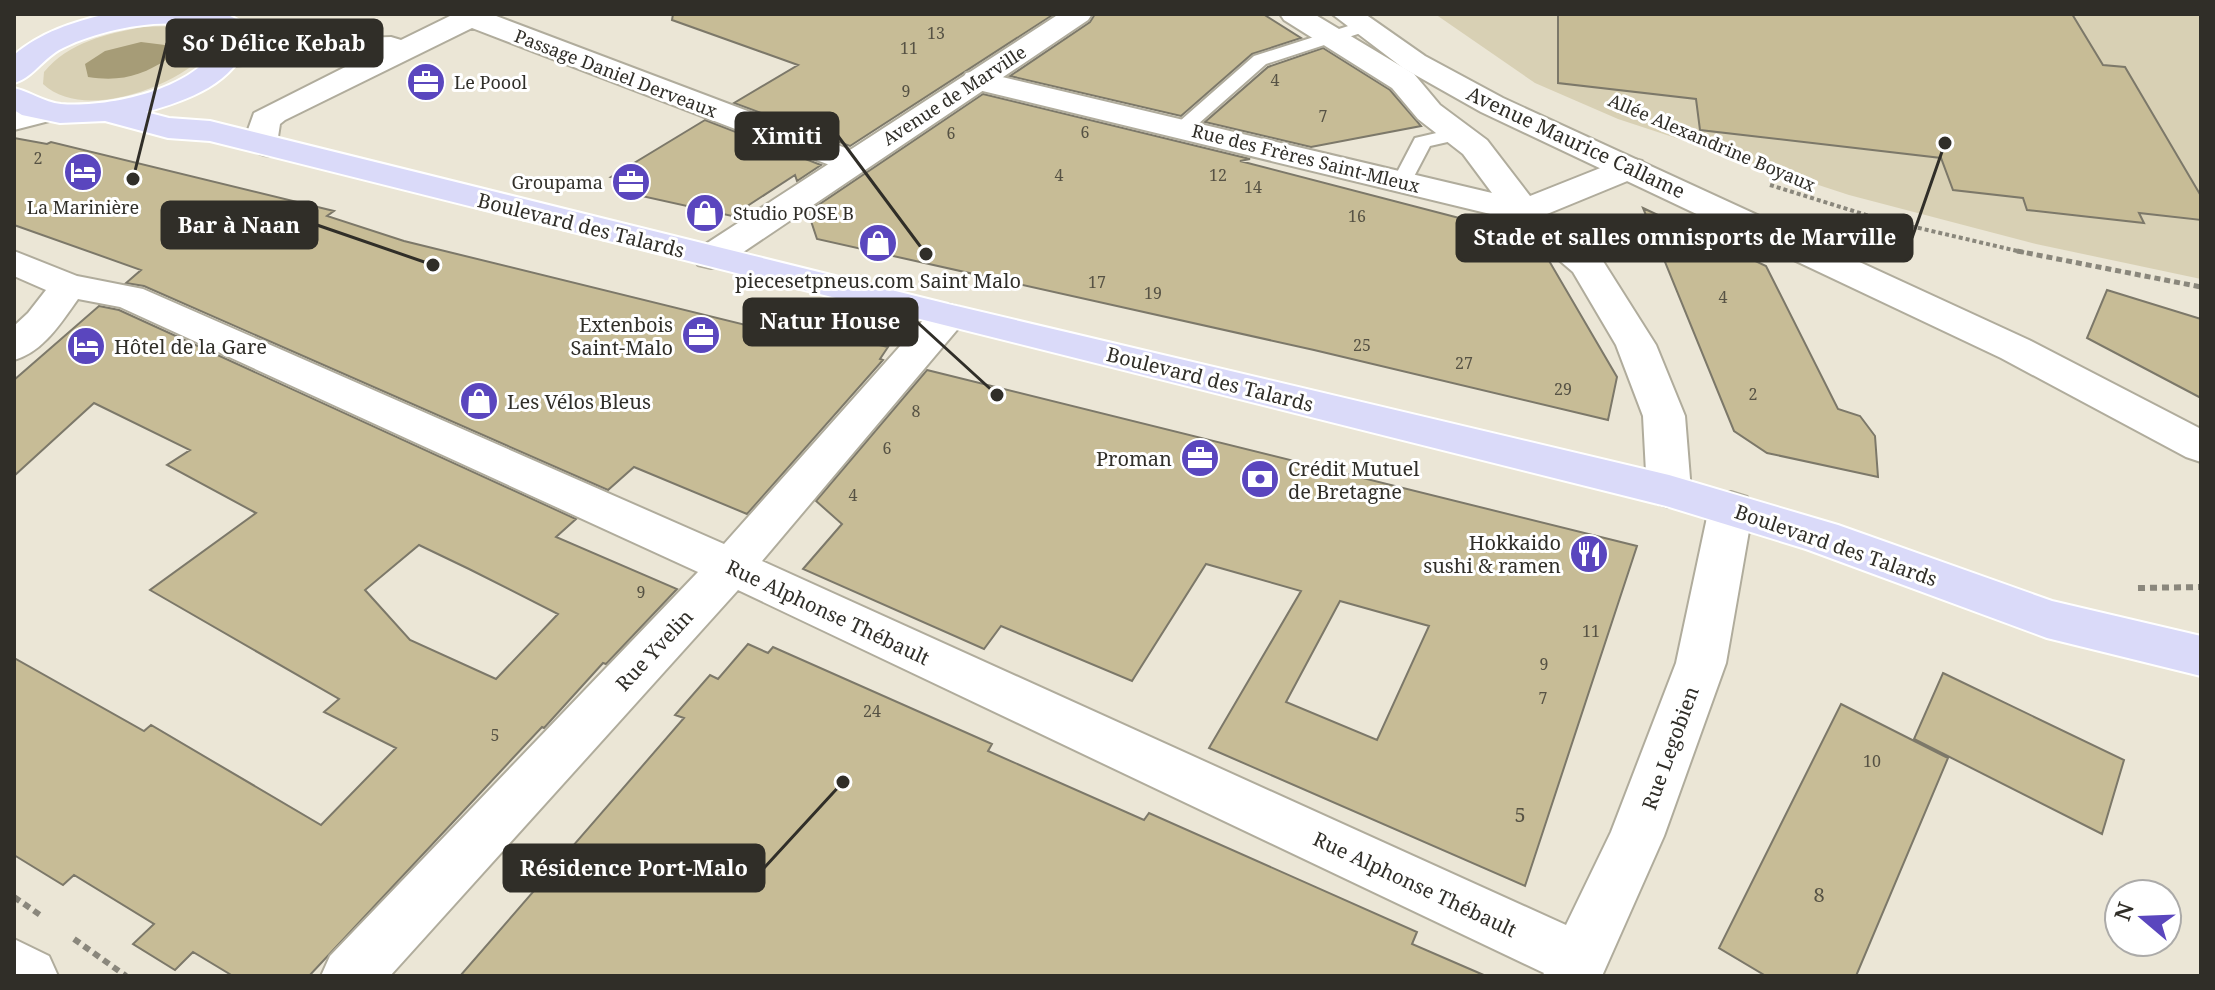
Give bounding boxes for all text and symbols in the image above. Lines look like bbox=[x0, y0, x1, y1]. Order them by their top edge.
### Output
callout: So‘ Délice Kebab bbox=[167, 20, 382, 66]
house number: 13 bbox=[927, 22, 945, 44]
street label: Passage Daniel Derveaux bbox=[511, 23, 721, 123]
text: So‘ Délice Kebab bbox=[182, 27, 366, 57]
house number: 11 bbox=[900, 37, 918, 59]
street label: Avenue de Marville bbox=[878, 40, 1030, 150]
office icon: Le Poool bbox=[405, 61, 447, 103]
house number: 4 bbox=[1271, 69, 1280, 91]
place label: Le Poool bbox=[454, 70, 528, 94]
house number: 9 bbox=[902, 80, 910, 102]
street label: Avenue Maurice Callame bbox=[1463, 80, 1689, 204]
street label: Allée Alexandrine Boyaux bbox=[1605, 87, 1820, 197]
house number: 7 bbox=[1319, 105, 1328, 127]
callout: Ximiti bbox=[736, 113, 838, 159]
street label: Rue des Frères Saint-Mleux bbox=[1190, 118, 1423, 198]
text: Ximiti bbox=[752, 120, 822, 150]
house number: 6 bbox=[1081, 121, 1090, 143]
house number: 6 bbox=[947, 122, 956, 144]
house number: 2 bbox=[34, 147, 42, 169]
hotel icon: La Marinière bbox=[62, 151, 104, 193]
office icon: Groupama bbox=[610, 161, 652, 203]
house number: 4 bbox=[1055, 164, 1064, 186]
house number: 12 bbox=[1209, 164, 1227, 186]
place label: Groupama bbox=[512, 170, 603, 194]
house number: 14 bbox=[1244, 176, 1262, 198]
street label: Boulevard des Talards bbox=[475, 186, 687, 264]
shop icon: Studio POSE B bbox=[684, 192, 726, 234]
place label: La Marinière bbox=[27, 195, 139, 219]
place label: Studio POSE B bbox=[733, 201, 854, 225]
callout: Bar à Naan bbox=[162, 202, 317, 248]
house number: 16 bbox=[1348, 205, 1366, 227]
text: Bar à Naan bbox=[178, 209, 301, 239]
callout: Stade et salles omnisports de Marville bbox=[1457, 215, 1912, 261]
text: Stade et salles omnisports de Marville bbox=[1474, 221, 1896, 251]
shop icon: piecesetpneus.com Saint Malo bbox=[857, 222, 899, 264]
place label: piecesetpneus.com Saint Malo bbox=[735, 267, 1021, 294]
house number: 17 bbox=[1088, 271, 1106, 293]
house number: 19 bbox=[1144, 282, 1162, 304]
house number: 4 bbox=[1719, 286, 1728, 308]
callout: Natur House bbox=[744, 299, 917, 345]
text: Natur House bbox=[760, 305, 900, 335]
place label: Extenbois Saint-Malo bbox=[571, 311, 673, 361]
office icon: Extenbois Saint-Malo bbox=[680, 314, 722, 356]
hotel icon: Hôtel de la Gare bbox=[65, 325, 107, 367]
place label: Hôtel de la Gare bbox=[114, 333, 267, 360]
house number: 25 bbox=[1353, 334, 1371, 356]
street label: Boulevard des Talards bbox=[1104, 340, 1316, 418]
house number: 27 bbox=[1455, 352, 1473, 374]
house number: 29 bbox=[1554, 378, 1572, 400]
shop icon: Les Vélos Bleus bbox=[458, 380, 500, 422]
house number: 2 bbox=[1749, 383, 1757, 405]
place label: Les Vélos Bleus bbox=[507, 388, 651, 415]
house number: 8 bbox=[912, 400, 921, 422]
house number: 6 bbox=[883, 437, 892, 459]
office icon: Proman bbox=[1179, 437, 1221, 479]
place label: Proman bbox=[1096, 445, 1172, 472]
place label: Crédit Mutuel de Bretagne bbox=[1288, 455, 1419, 505]
bank icon: Crédit Mutuel de Bretagne bbox=[1239, 458, 1281, 500]
house number: 4 bbox=[849, 484, 858, 506]
street label: Boulevard des Talards bbox=[1731, 498, 1941, 592]
place label: Hokkaido sushi & ramen bbox=[1423, 529, 1561, 579]
restaurant icon: Hokkaido sushi & ramen bbox=[1568, 533, 1610, 575]
street label: Rue Alphonse Thébault bbox=[722, 553, 934, 671]
house number: 9 bbox=[637, 581, 645, 603]
street label: Rue Yvelin bbox=[609, 603, 699, 697]
house number: 11 bbox=[1582, 620, 1600, 642]
house number: 9 bbox=[1540, 653, 1548, 675]
street label: Rue Legobien bbox=[1635, 682, 1705, 813]
house number: 7 bbox=[1539, 687, 1548, 709]
house number: 24 bbox=[863, 700, 881, 722]
house number: 5 bbox=[491, 724, 499, 746]
house number: 10 bbox=[1863, 750, 1881, 772]
house number: 5 bbox=[1514, 801, 1526, 828]
street label: Rue Alphonse Thébault bbox=[1309, 825, 1521, 943]
callout: Résidence Port-Malo bbox=[504, 845, 764, 891]
text: Résidence Port-Malo bbox=[520, 852, 748, 882]
north arrow bbox=[2103, 878, 2183, 958]
house number: 8 bbox=[1813, 881, 1825, 908]
text: N bbox=[2106, 898, 2140, 924]

